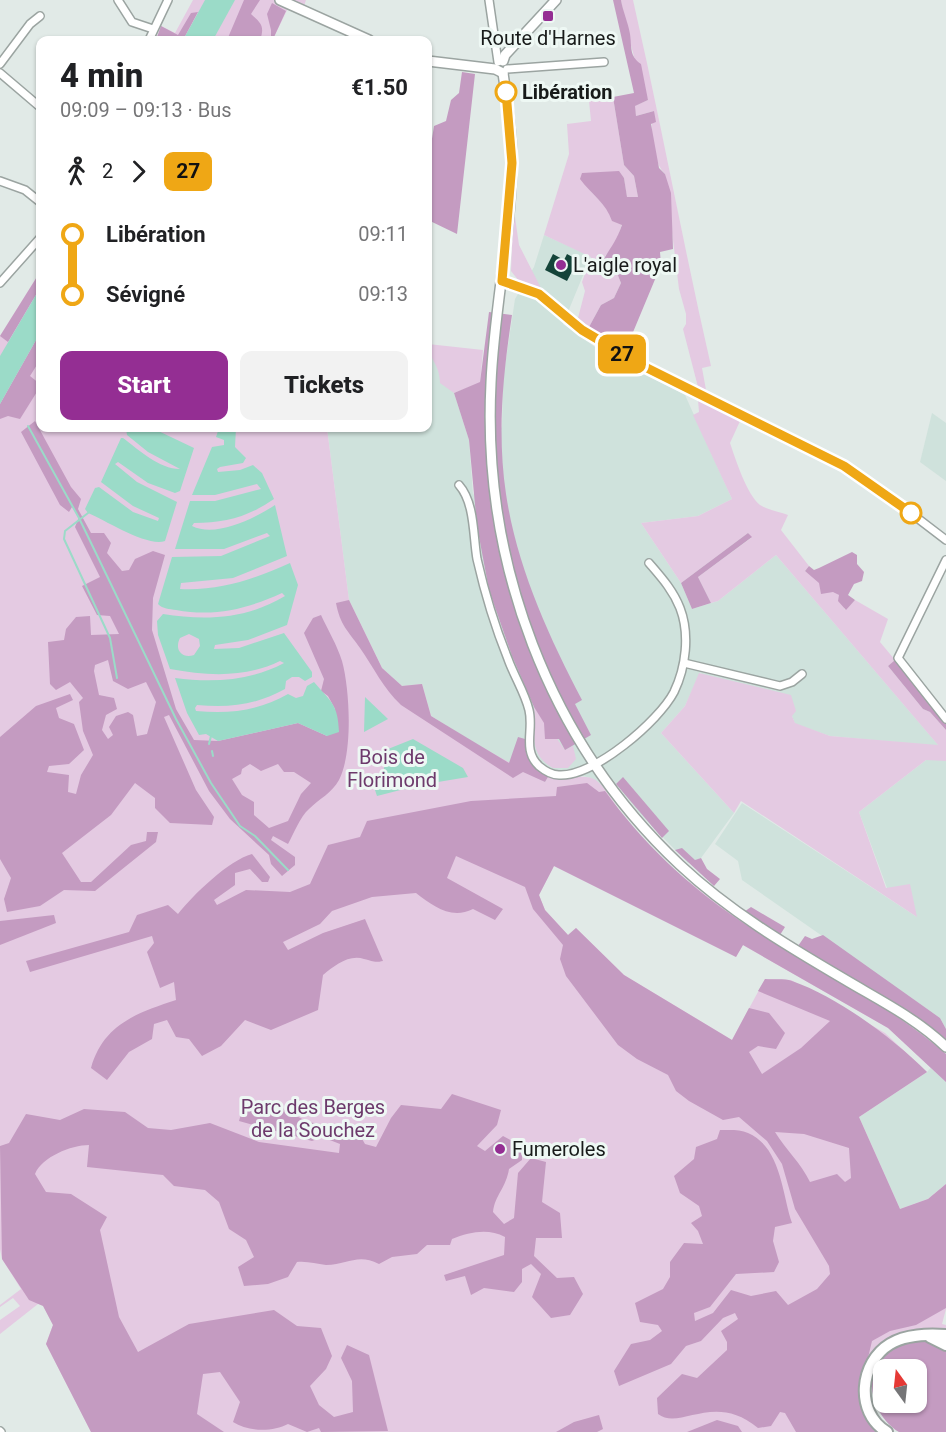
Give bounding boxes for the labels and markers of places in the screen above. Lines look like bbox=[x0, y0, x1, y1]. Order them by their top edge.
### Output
marker: Route d'Harnes bbox=[541, 9, 555, 23]
place label: Route d'Harnes bbox=[480, 26, 616, 50]
place label: Libération bbox=[522, 80, 612, 104]
marker: Libération bbox=[495, 81, 517, 103]
place label: L'aigle royal bbox=[573, 253, 677, 277]
marker: L'aigle royal bbox=[554, 258, 568, 272]
unlabelled marker bbox=[900, 502, 922, 524]
place label: Fumeroles bbox=[512, 1137, 606, 1161]
marker: Fumeroles bbox=[493, 1142, 507, 1156]

